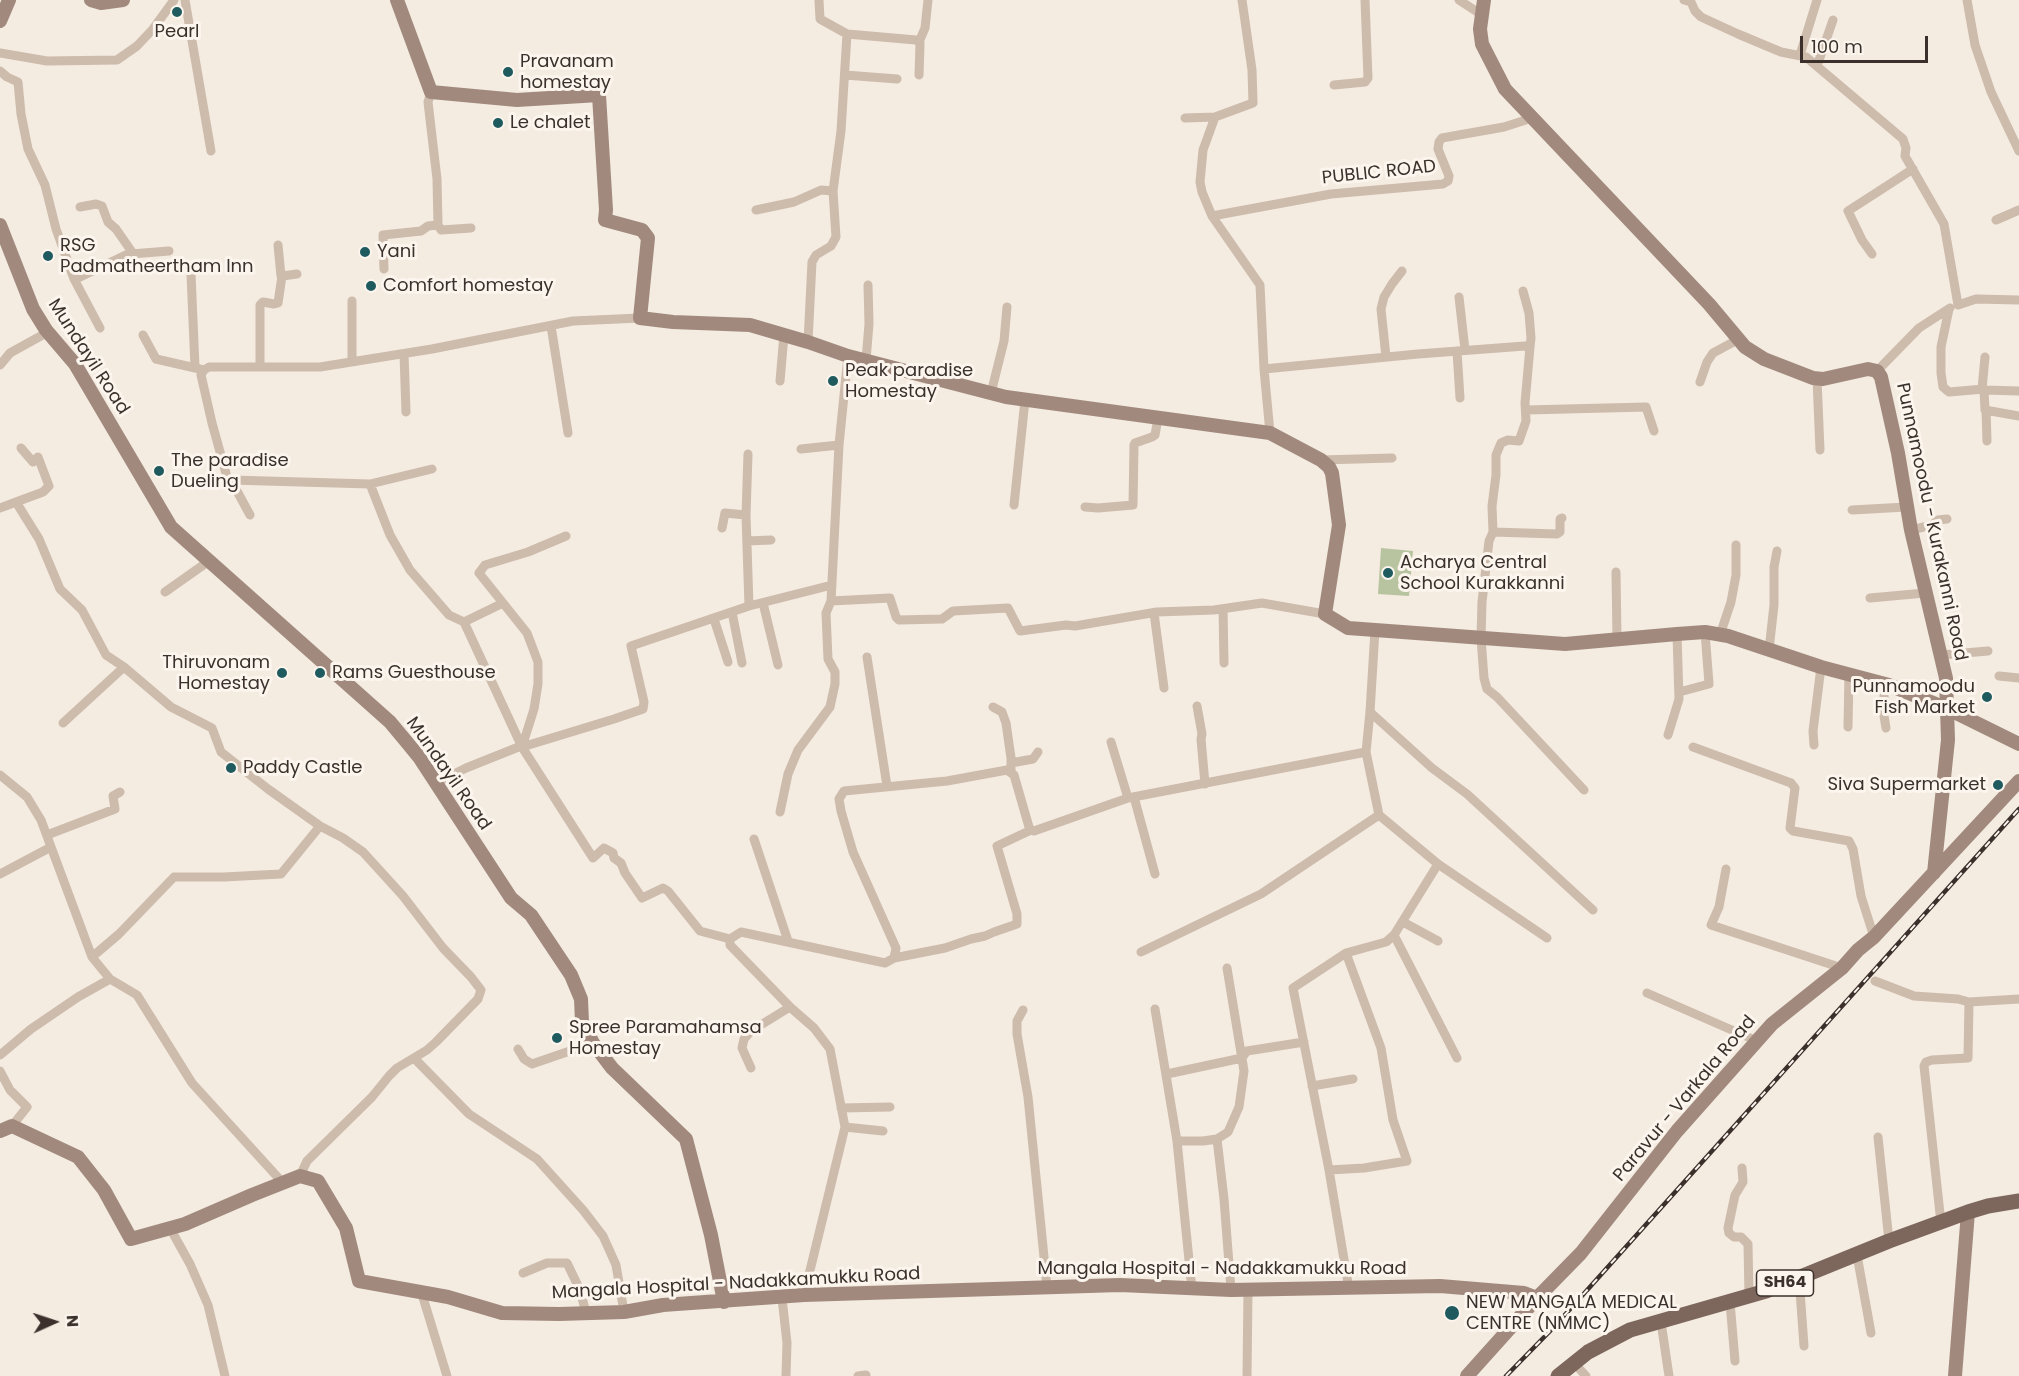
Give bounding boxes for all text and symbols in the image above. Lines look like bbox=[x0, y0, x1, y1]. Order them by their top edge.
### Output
marker: Pearl bbox=[170, 5, 184, 19]
place label: Pearl bbox=[155, 21, 199, 43]
scale bar bbox=[1803, 24, 1930, 62]
text: 100 m bbox=[1811, 34, 1863, 59]
place label: Pravanam homestay bbox=[520, 51, 614, 94]
marker: Pravanam homestay bbox=[501, 65, 515, 79]
place label: Le chalet bbox=[510, 112, 590, 134]
marker: Le chalet bbox=[491, 116, 505, 130]
street label: PUBLIC ROAD bbox=[1321, 156, 1437, 190]
place label: RSG Padmatheertham Inn bbox=[60, 235, 254, 278]
place label: Yani bbox=[377, 241, 416, 263]
marker: Yani bbox=[358, 245, 372, 259]
marker: RSG Padmatheertham Inn bbox=[41, 249, 55, 263]
place label: Comfort homestay bbox=[383, 275, 553, 297]
marker: Comfort homestay bbox=[364, 279, 378, 293]
street label: Mundayil Road bbox=[43, 295, 133, 419]
place label: Peak paradise Homestay bbox=[845, 360, 973, 403]
marker: Peak paradise Homestay bbox=[826, 374, 840, 388]
street label: Punnamoodu - Kurakanni Road bbox=[1891, 381, 1971, 663]
place label: The paradise Dueling bbox=[171, 450, 289, 492]
marker: The paradise Dueling bbox=[152, 464, 166, 478]
place label: Acharya Central School Kurakkanni bbox=[1400, 552, 1565, 594]
marker: Acharya Central School Kurakkanni bbox=[1381, 566, 1395, 580]
place label: Thiruvonam Homestay bbox=[162, 652, 270, 694]
place label: Rams Guesthouse bbox=[332, 662, 496, 684]
marker: Thiruvonam Homestay bbox=[275, 666, 289, 680]
marker: Rams Guesthouse bbox=[313, 666, 327, 680]
place label: Punnamoodu Fish Market bbox=[1853, 676, 1975, 718]
marker: Punnamoodu Fish Market bbox=[1980, 690, 1994, 704]
street label: Mundayil Road bbox=[401, 713, 495, 835]
place label: Paddy Castle bbox=[243, 757, 362, 779]
marker: Paddy Castle bbox=[224, 761, 238, 775]
place label: Siva Supermarket bbox=[1827, 774, 1986, 796]
marker: Siva Supermarket bbox=[1991, 778, 2005, 792]
street label: Paravur - Varkala Road bbox=[1609, 1012, 1761, 1186]
place label: Spree Paramahamsa Homestay bbox=[569, 1017, 762, 1060]
marker: Spree Paramahamsa Homestay bbox=[550, 1031, 564, 1045]
street label: Mangala Hospital - Nadakkamukku Road bbox=[1037, 1258, 1407, 1280]
street label: Mangala Hospital - Nadakkamukku Road bbox=[551, 1264, 921, 1304]
road number: SH64 bbox=[1756, 1270, 1814, 1296]
north arrow bbox=[24, 1292, 84, 1352]
place label: NEW MANGALA MEDICAL CENTRE (NMMC) bbox=[1466, 1292, 1677, 1334]
marker: NEW MANGALA MEDICAL CENTRE (NMMC) bbox=[1443, 1304, 1461, 1322]
text: N bbox=[61, 1314, 84, 1328]

